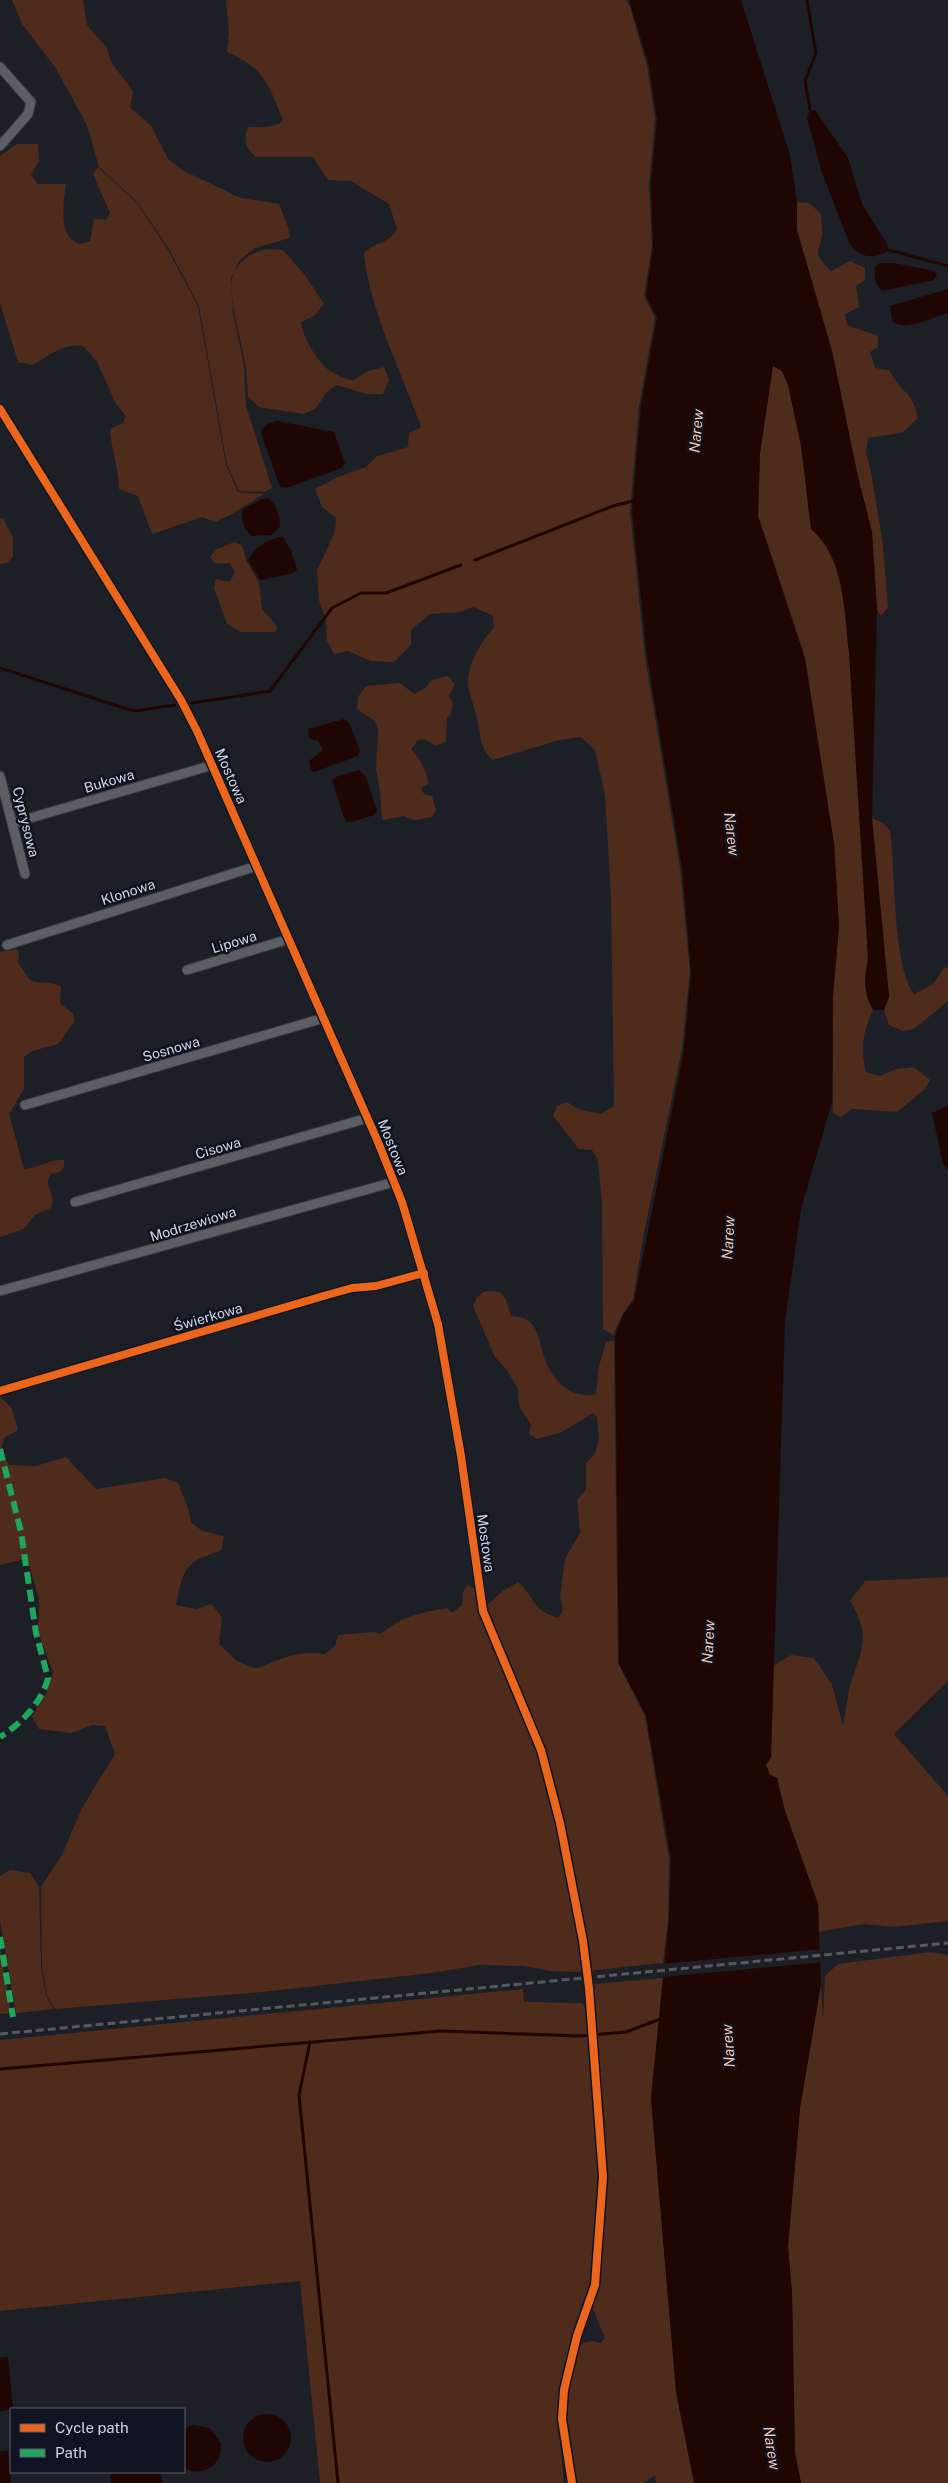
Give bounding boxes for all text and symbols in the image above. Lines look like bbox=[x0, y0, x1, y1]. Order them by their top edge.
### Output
water label: Narew bbox=[686, 408, 706, 453]
street label: Mostowa bbox=[212, 746, 250, 806]
street label: Bukowa bbox=[82, 766, 136, 796]
street label: Cyprysowa bbox=[10, 785, 42, 859]
water label: Narew bbox=[721, 811, 743, 858]
street label: Klonowa bbox=[99, 876, 157, 908]
street label: Lipowa bbox=[210, 928, 258, 956]
street label: Sosnowa bbox=[141, 1033, 201, 1065]
street label: Mostowa bbox=[375, 1117, 411, 1177]
street label: Cisowa bbox=[193, 1134, 243, 1162]
street label: Modrzewiowa bbox=[148, 1203, 238, 1245]
water label: Narew bbox=[718, 1215, 738, 1260]
street label: Świerkowa bbox=[171, 1298, 244, 1334]
street label: Mostowa bbox=[474, 1513, 498, 1573]
water label: Narew bbox=[698, 1619, 718, 1664]
water label: Narew bbox=[718, 2023, 738, 2068]
legend bbox=[10, 2408, 185, 2473]
text: Cycle path bbox=[55, 2419, 129, 2436]
water label: Narew bbox=[760, 2425, 784, 2472]
text: Path bbox=[55, 2444, 87, 2461]

